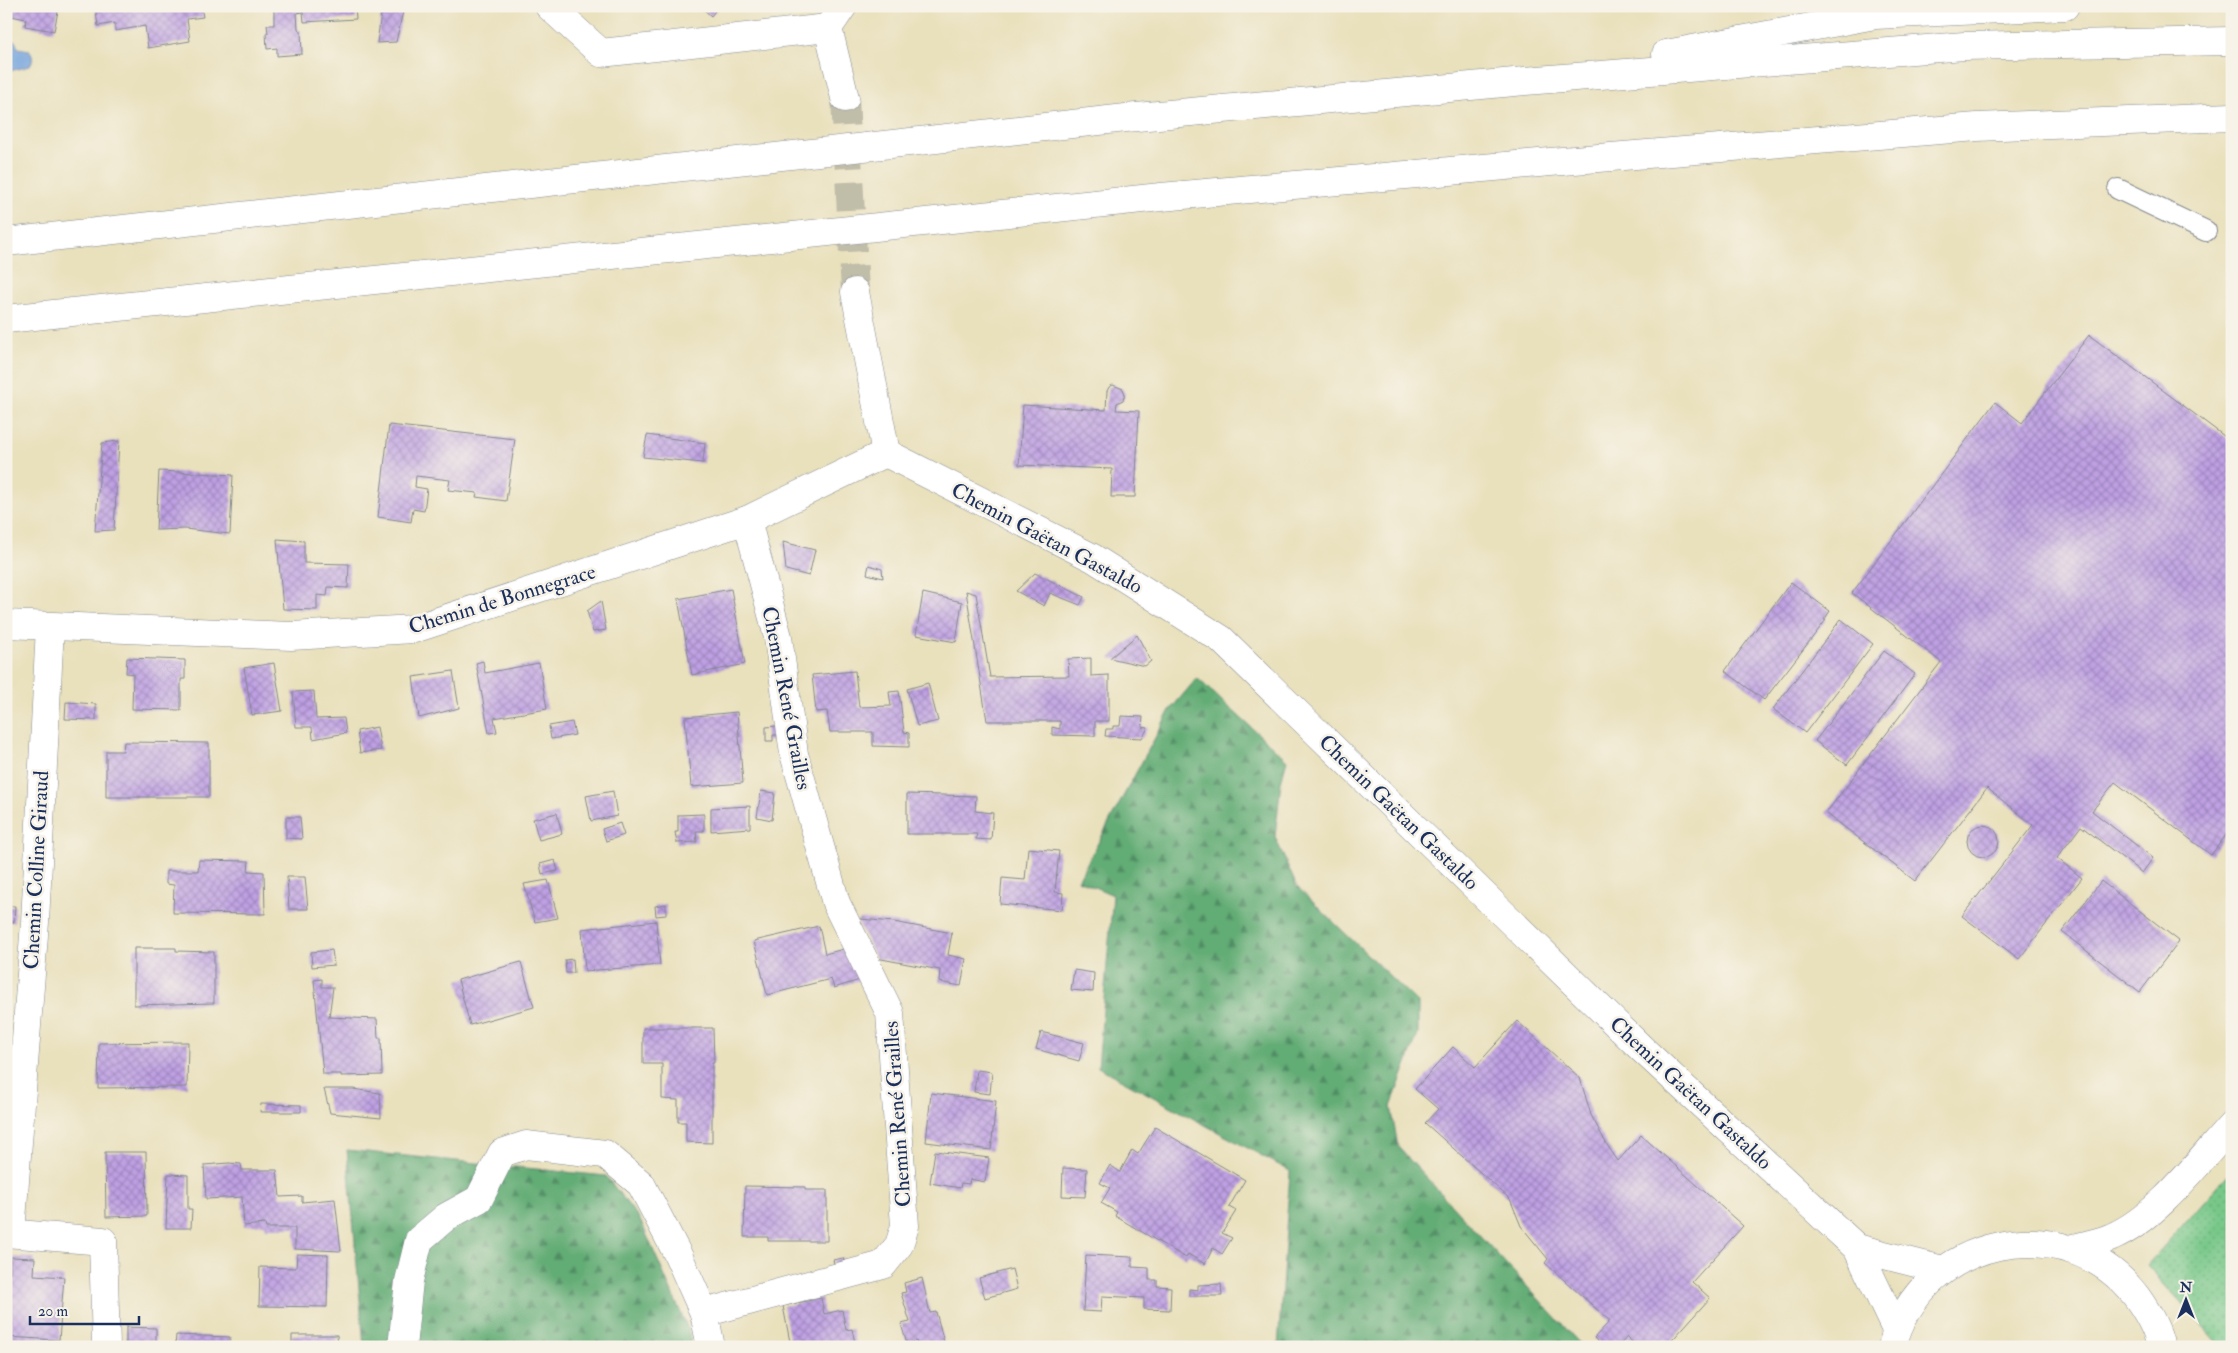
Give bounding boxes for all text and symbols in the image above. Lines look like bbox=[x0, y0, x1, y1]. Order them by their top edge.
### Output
street label: Chemin Gaëtan Gastaldo bbox=[947, 477, 1147, 600]
street label: Chemin de Bonnegrace bbox=[405, 558, 599, 641]
street label: Chemin René Grailles bbox=[755, 604, 818, 792]
street label: Chemin Gaëtan Gastaldo bbox=[1313, 729, 1485, 896]
street label: Chemin Colline Giraud bbox=[18, 769, 55, 970]
street label: Chemin Gaëtan Gastaldo bbox=[1604, 1011, 1778, 1176]
street label: Chemin René Grailles bbox=[878, 1020, 917, 1208]
north arrow bbox=[2160, 1276, 2210, 1326]
text: N bbox=[2179, 1279, 2193, 1296]
scale bar bbox=[30, 1293, 139, 1325]
text: 20 m bbox=[38, 1302, 68, 1321]

